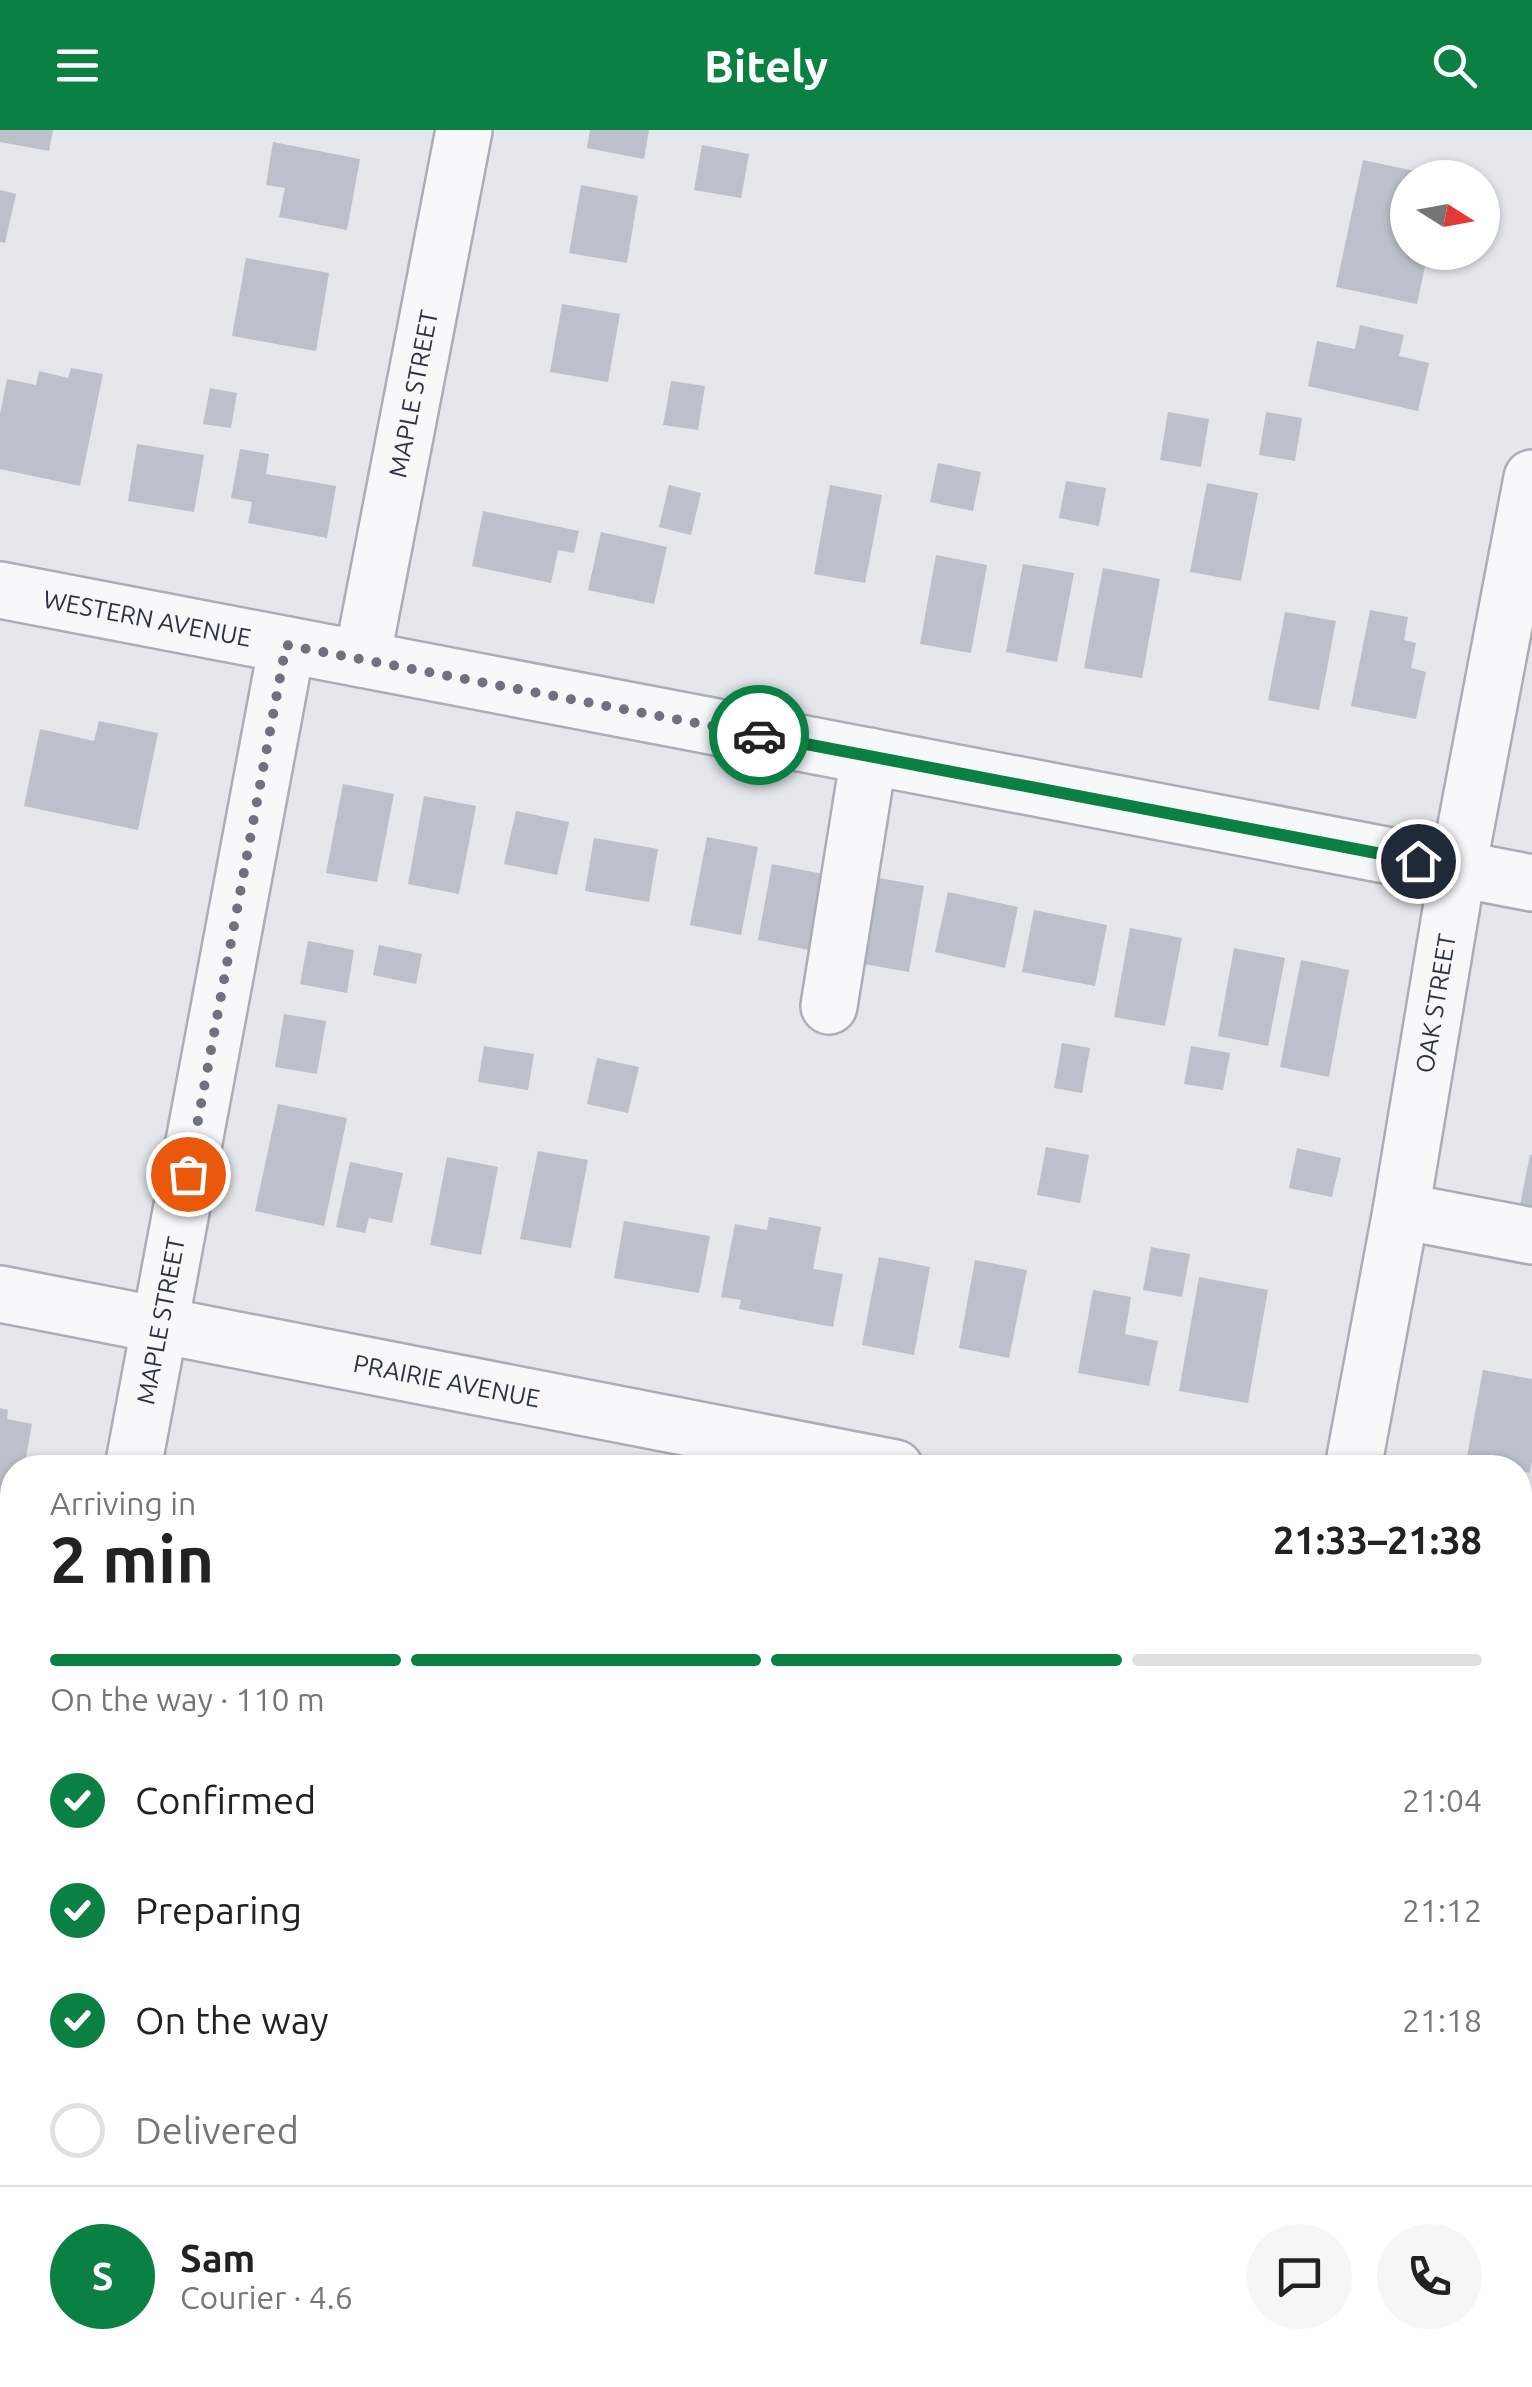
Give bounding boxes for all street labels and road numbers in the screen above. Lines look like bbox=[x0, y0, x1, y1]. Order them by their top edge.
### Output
street label: MAPLE STREET bbox=[383, 308, 443, 480]
street label: WESTERN AVENUE bbox=[41, 585, 254, 652]
street label: OAK STREET bbox=[1410, 931, 1461, 1075]
street label: MAPLE STREET bbox=[131, 1234, 190, 1407]
street label: PRAIRIE AVENUE bbox=[351, 1349, 542, 1413]

